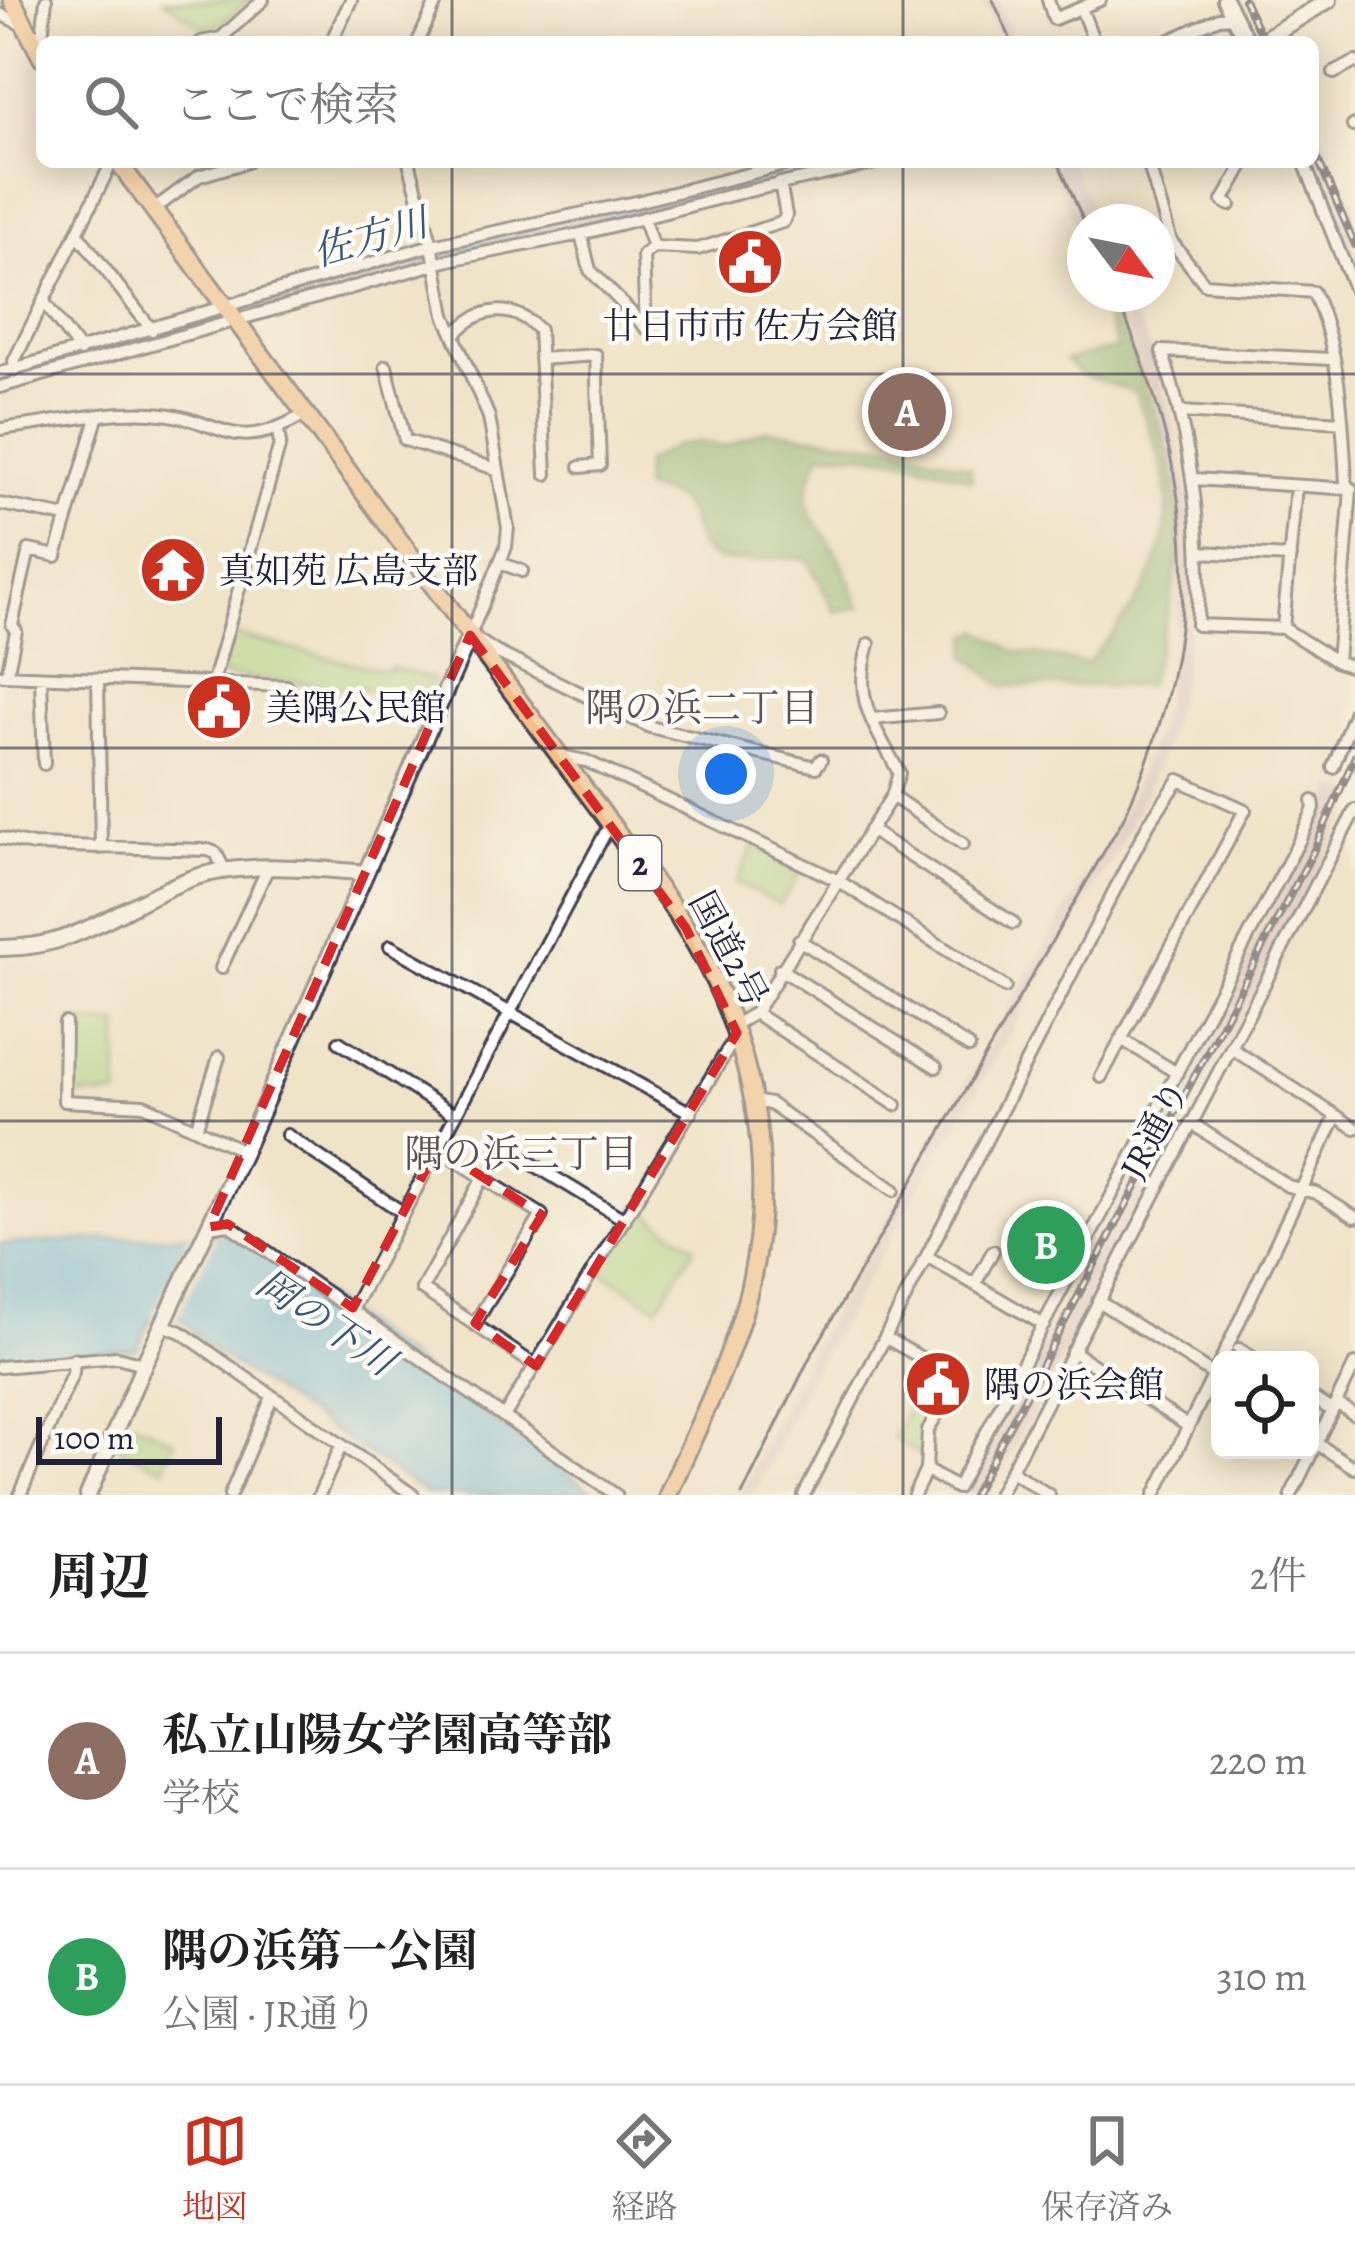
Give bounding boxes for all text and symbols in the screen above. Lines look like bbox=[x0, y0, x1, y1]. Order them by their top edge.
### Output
search box bbox=[36, 36, 1319, 168]
icon: search bbox=[78, 69, 144, 135]
text: ここで検索 bbox=[174, 74, 399, 136]
water label: 佐方川 bbox=[306, 194, 437, 279]
north arrow bbox=[1067, 204, 1175, 312]
public building icon: 廿日市市 佐方会館 bbox=[715, 227, 785, 297]
place label: 廿日市市 佐方会館 bbox=[602, 301, 898, 350]
pin: A bbox=[868, 367, 946, 457]
temple icon: 真如苑 広島支部 bbox=[138, 535, 208, 605]
place label: 真如苑 広島支部 bbox=[219, 546, 478, 595]
public building icon: 美隅公民館 bbox=[184, 672, 254, 742]
district label: 隅の浜二丁目 bbox=[585, 681, 819, 734]
place label: 美隅公民館 bbox=[266, 683, 446, 732]
your location bbox=[696, 744, 756, 804]
road number: 2 bbox=[619, 836, 661, 890]
street label: 国道2号 bbox=[678, 882, 780, 1016]
street label: JR通り bbox=[1108, 1071, 1200, 1187]
district label: 隅の浜三丁目 bbox=[404, 1127, 638, 1180]
pin: B bbox=[1007, 1200, 1085, 1290]
water label: 岡の下川 bbox=[247, 1256, 409, 1390]
public building icon: 隅の浜会館 bbox=[903, 1349, 973, 1419]
map controls bbox=[1211, 1351, 1319, 1459]
button: locate bbox=[1211, 1351, 1319, 1459]
place label: 隅の浜会館 bbox=[984, 1360, 1164, 1409]
scale bar bbox=[36, 1411, 222, 1464]
text: 100 m bbox=[54, 1415, 134, 1460]
text: 周辺 bbox=[48, 1542, 150, 1612]
text: 2件 bbox=[1249, 1549, 1307, 1602]
text: 私立山陽女学園高等部 bbox=[162, 1704, 612, 1766]
text: A bbox=[75, 1734, 99, 1787]
text: 220 m bbox=[1209, 1734, 1307, 1787]
text: 学校 bbox=[162, 1771, 240, 1824]
text: 隅の浜第一公園 bbox=[162, 1920, 477, 1982]
text: B bbox=[75, 1950, 99, 2003]
text: 310 m bbox=[1216, 1950, 1307, 2003]
text: 公園 · JR通り bbox=[162, 1987, 377, 2040]
tab: 地図 bbox=[182, 2108, 248, 2229]
tab: 経路 bbox=[611, 2108, 677, 2229]
tab: 保存済み bbox=[1041, 2108, 1173, 2229]

